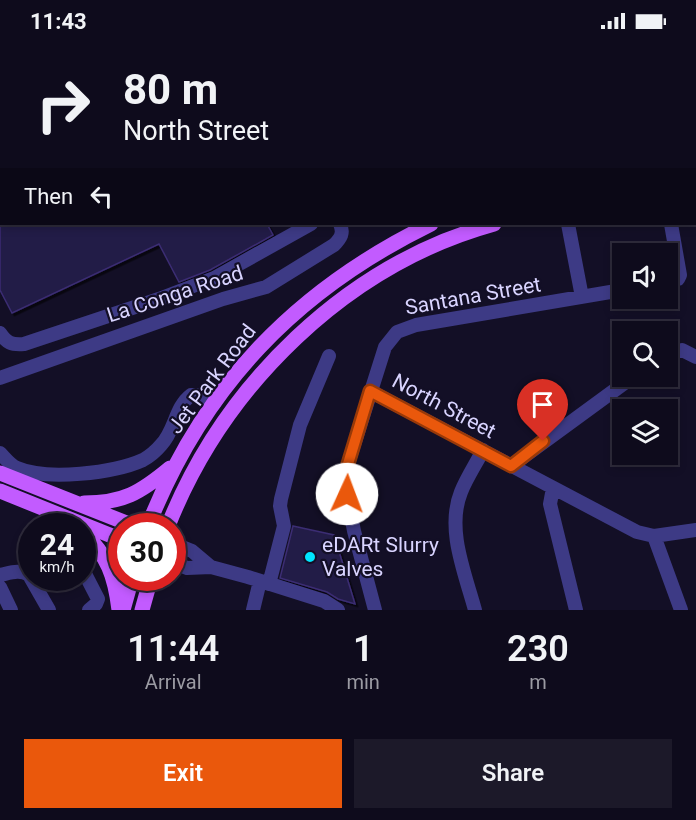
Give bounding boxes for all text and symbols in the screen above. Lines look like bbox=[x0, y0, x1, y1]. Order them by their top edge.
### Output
text: 11:43 bbox=[30, 9, 87, 34]
text: 80 m bbox=[123, 65, 218, 114]
icon: right bbox=[24, 66, 102, 144]
text: North Street bbox=[123, 115, 269, 147]
icon: left bbox=[85, 180, 118, 213]
text: Then bbox=[24, 184, 73, 209]
map controls bbox=[612, 243, 678, 465]
button: sound bbox=[612, 243, 678, 309]
street label: La Conga Road bbox=[104, 261, 246, 327]
street label: Santana Street bbox=[403, 272, 543, 320]
street label: Jet Park Road bbox=[163, 320, 261, 438]
button: search bbox=[612, 321, 678, 387]
street label: North Street bbox=[388, 369, 500, 443]
pin bbox=[517, 379, 568, 441]
icon: arrive bbox=[526, 388, 559, 421]
button: layers bbox=[612, 399, 678, 465]
position arrow bbox=[315, 462, 379, 526]
speed limit sign: 30 bbox=[108, 513, 186, 591]
text: 24 bbox=[40, 527, 74, 562]
place label: eDARt Slurry Valves bbox=[322, 533, 439, 581]
marker: eDARt Slurry Valves bbox=[303, 550, 317, 564]
text: km/h bbox=[39, 558, 75, 576]
text: 11:44 bbox=[127, 628, 219, 670]
text: 1 bbox=[353, 628, 373, 670]
text: 230 bbox=[507, 628, 569, 670]
text: Arrival bbox=[145, 670, 202, 694]
text: min bbox=[346, 670, 380, 694]
text: m bbox=[529, 670, 547, 694]
button: Exit bbox=[24, 739, 342, 808]
button: Share bbox=[354, 739, 672, 808]

